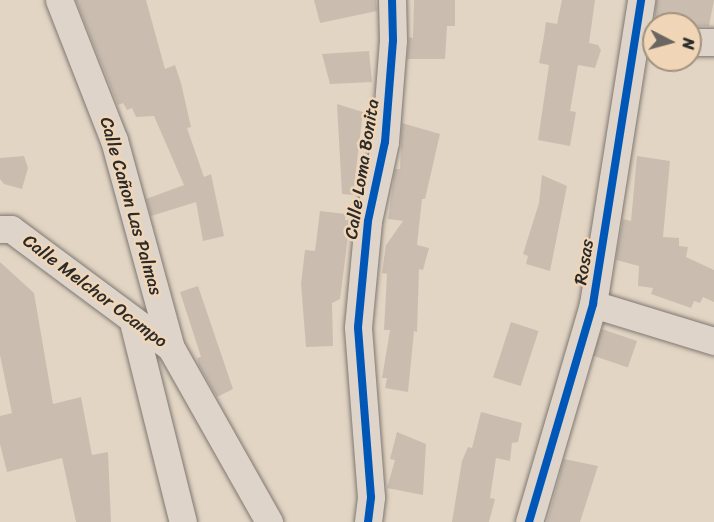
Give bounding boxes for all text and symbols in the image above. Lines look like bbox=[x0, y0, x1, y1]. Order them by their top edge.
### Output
north arrow bbox=[642, 12, 702, 72]
text: N bbox=[673, 37, 703, 51]
street label: Calle Loma Bonita bbox=[340, 97, 384, 241]
street label: Calle Cañon Las Palmas bbox=[95, 115, 167, 297]
street label: Calle Melchor Ocampo bbox=[18, 230, 172, 352]
street label: Rosas bbox=[570, 238, 598, 286]

